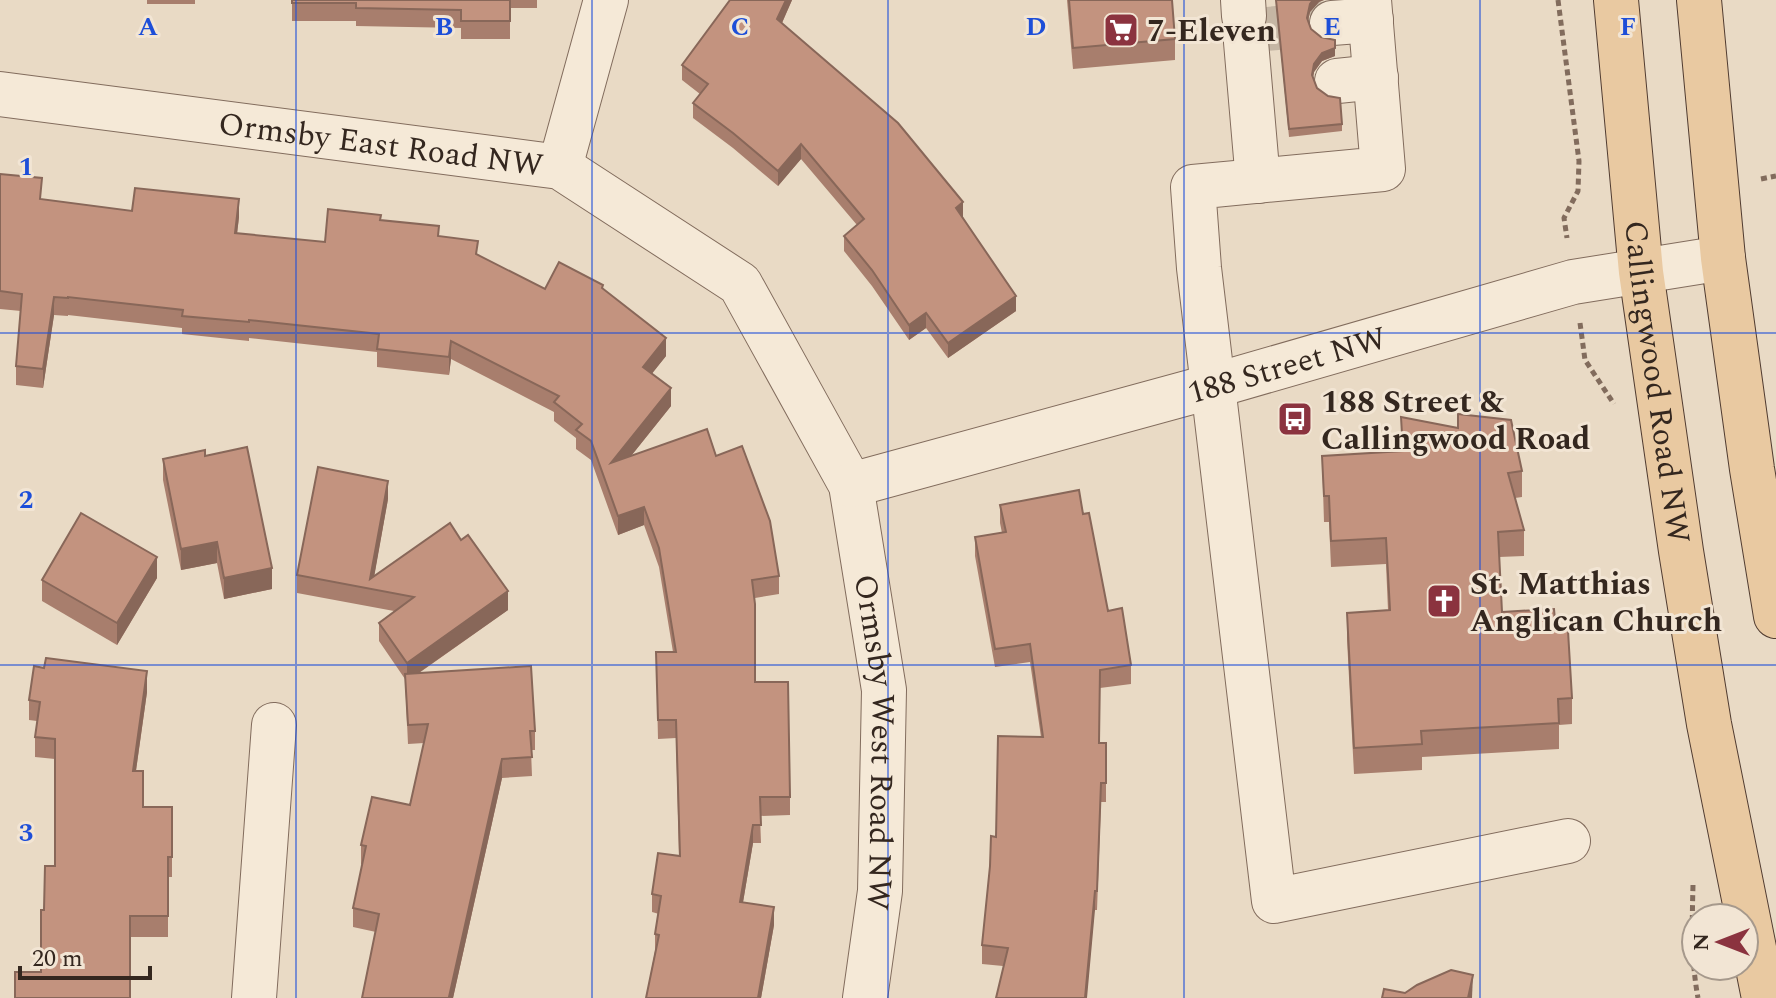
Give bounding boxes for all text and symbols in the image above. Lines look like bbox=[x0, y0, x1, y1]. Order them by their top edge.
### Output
text: A bbox=[138, 7, 158, 47]
text: B bbox=[435, 7, 453, 47]
text: C bbox=[731, 7, 749, 47]
text: D bbox=[1026, 7, 1046, 47]
place label: 7-Eleven bbox=[1147, 7, 1276, 56]
text: E bbox=[1323, 7, 1341, 47]
text: F bbox=[1620, 7, 1636, 47]
supermarket icon: 7-Eleven bbox=[1102, 11, 1140, 49]
street label: Ormsby East Road NW bbox=[215, 100, 546, 191]
text: 1 bbox=[19, 147, 33, 187]
street label: Callingwood Road NW bbox=[1610, 218, 1703, 546]
street label: 188 Street NW bbox=[1182, 314, 1392, 418]
place label: 188 Street & Callingwood Road bbox=[1321, 378, 1590, 464]
bus stop icon: 188 Street & Callingwood Road bbox=[1276, 400, 1314, 438]
text: 2 bbox=[19, 480, 33, 520]
place label: St. Matthias Anglican Church bbox=[1470, 560, 1723, 646]
street label: Ormsby West Road NW bbox=[840, 571, 907, 913]
church icon: St. Matthias Anglican Church bbox=[1425, 582, 1463, 620]
text: 3 bbox=[19, 813, 33, 853]
north arrow bbox=[1680, 902, 1760, 982]
scale bar bbox=[20, 930, 150, 980]
text: N bbox=[1685, 933, 1718, 951]
text: 20 m bbox=[32, 941, 83, 977]

